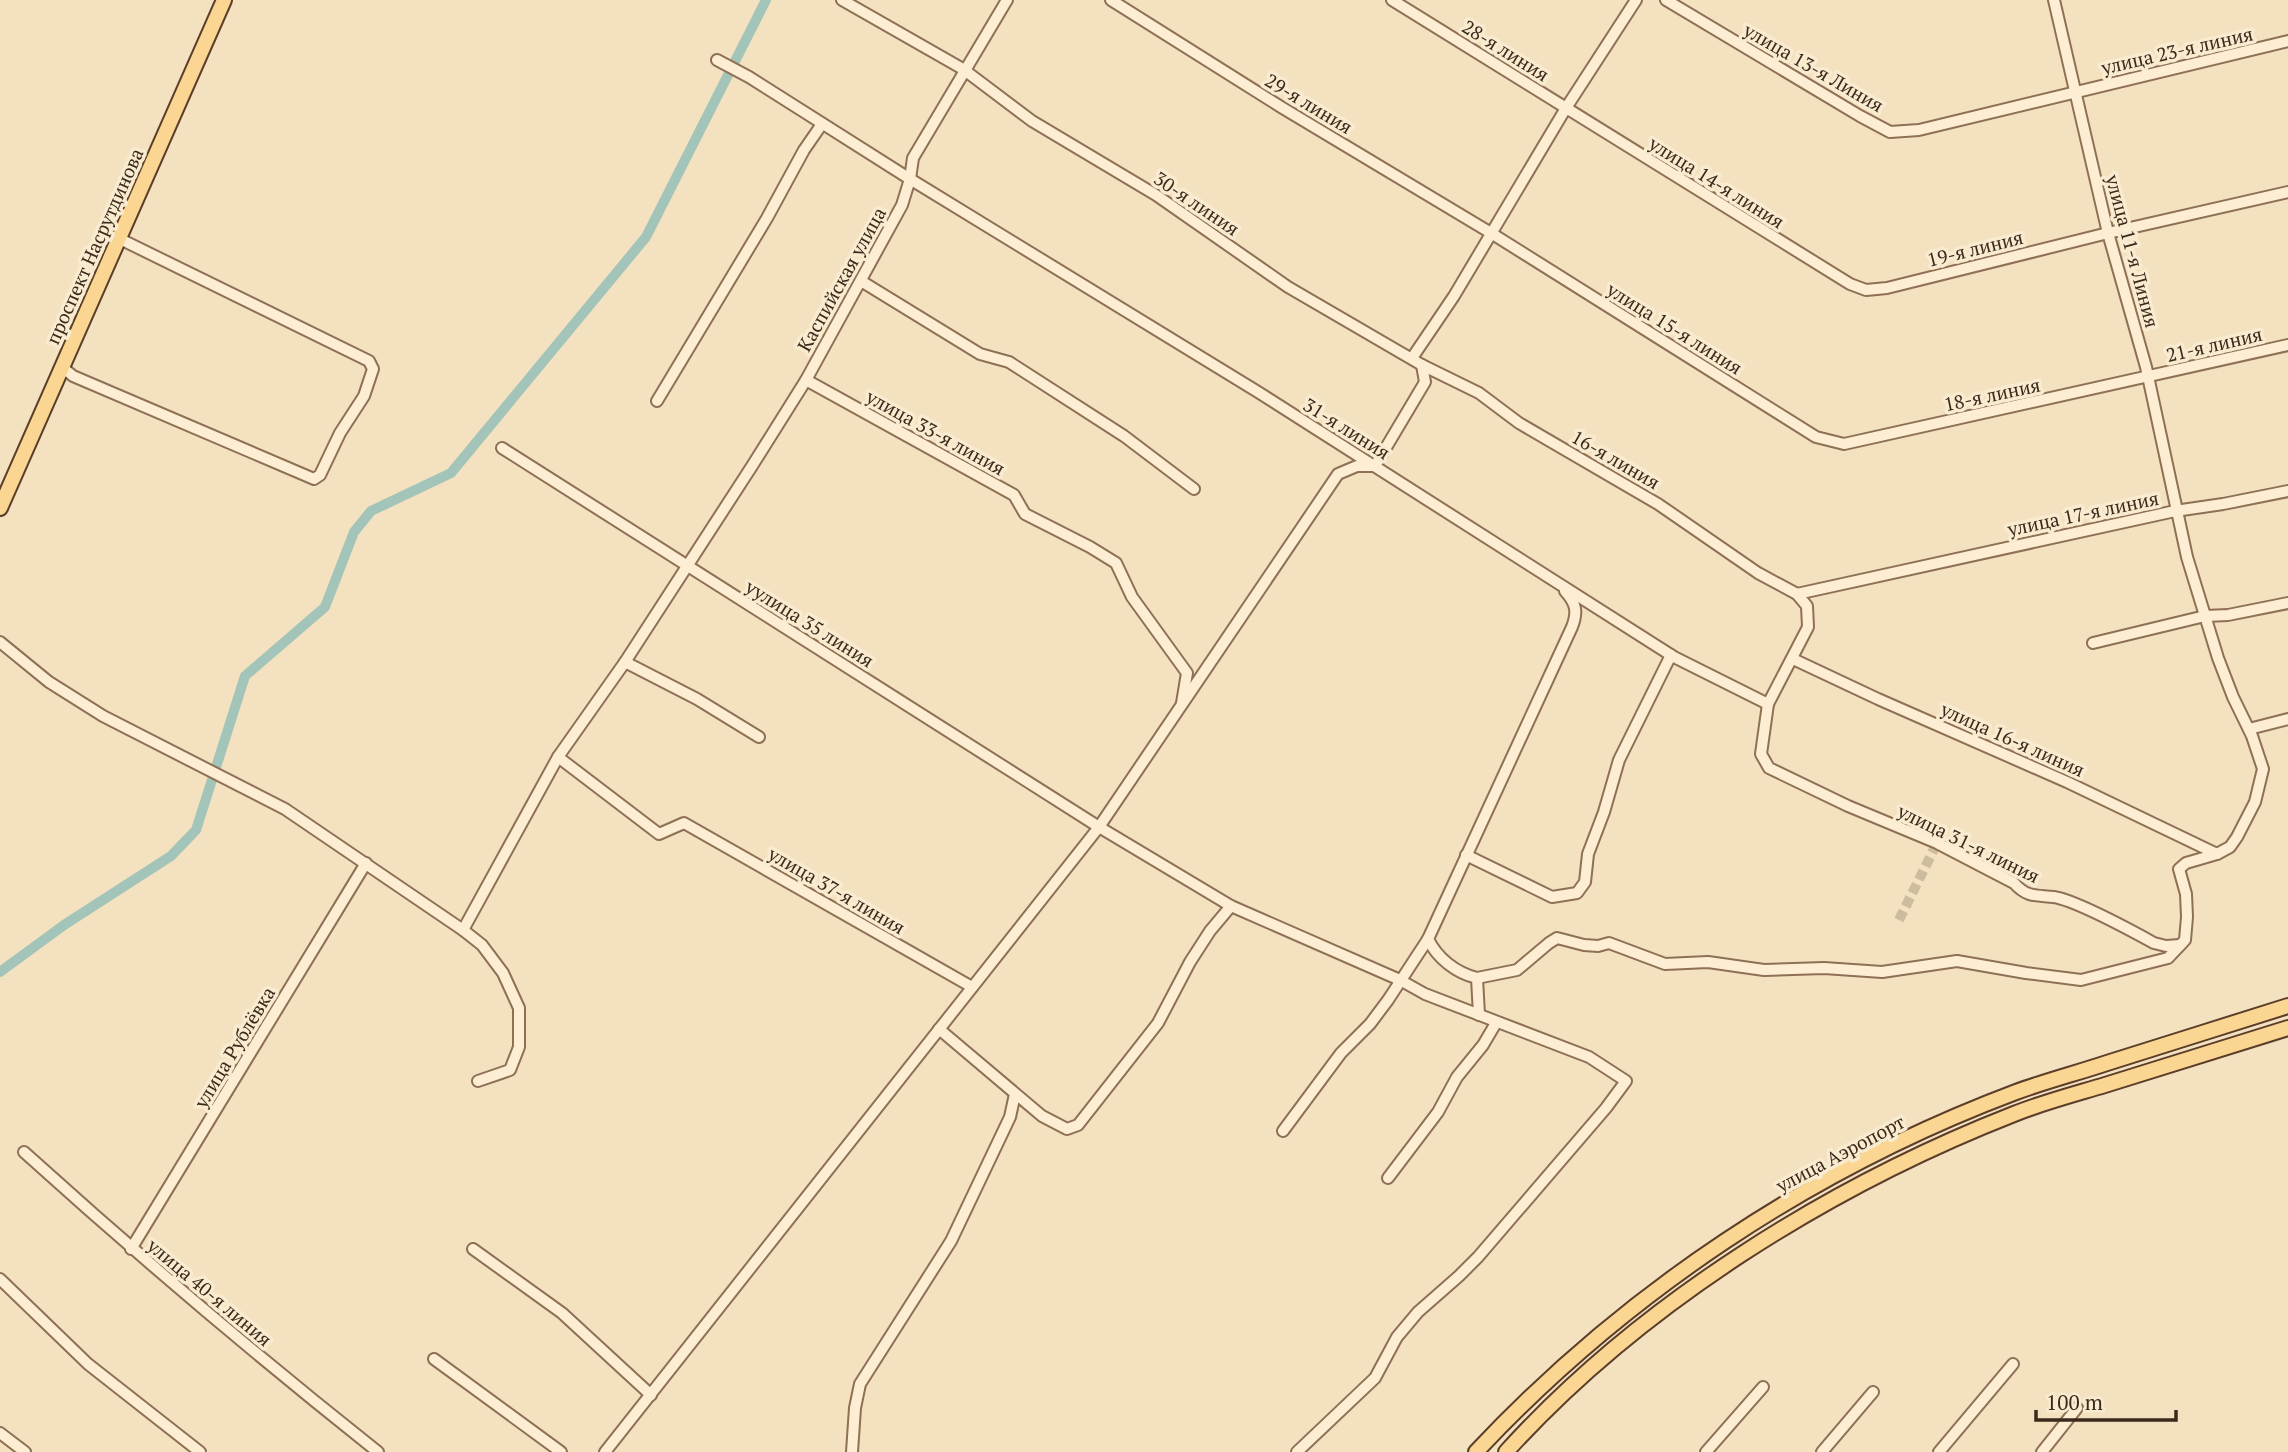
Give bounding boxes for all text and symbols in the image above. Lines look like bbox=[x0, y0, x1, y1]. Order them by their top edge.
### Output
street label: 28-я линия bbox=[1458, 13, 1554, 87]
street label: улица 13-я Линия bbox=[1739, 16, 1888, 117]
street label: улица 23-я линия bbox=[2098, 20, 2255, 80]
street label: 29-я линия bbox=[1261, 67, 1357, 139]
street label: улица 14-я линия bbox=[1644, 130, 1789, 234]
street label: проспект Насрутдинова bbox=[39, 144, 149, 348]
street label: 30-я линия bbox=[1149, 165, 1245, 241]
street label: улица 11-я Линия bbox=[2100, 171, 2165, 330]
street label: Каспийская улица bbox=[791, 202, 891, 356]
street label: 19-я линия bbox=[1924, 224, 2026, 272]
street label: улица 15-я линия bbox=[1602, 276, 1747, 380]
street label: 21-я линия bbox=[2163, 321, 2265, 367]
street label: 18-я линия bbox=[1942, 372, 2042, 416]
street label: улица 33-я линия bbox=[861, 383, 1010, 480]
street label: 31-я линия bbox=[1299, 391, 1395, 465]
street label: 16-я линия bbox=[1567, 424, 1665, 494]
street label: улица 17-я линия bbox=[2004, 485, 2161, 541]
street label: уулица 35 линия bbox=[740, 573, 879, 673]
street label: улица 16-я линия bbox=[1936, 696, 2089, 782]
street label: улица 31-я линия bbox=[1893, 797, 2044, 888]
street label: улица 37-я линия bbox=[763, 840, 910, 939]
street label: улица Рублёвка bbox=[187, 981, 280, 1113]
street label: улица Аэропорт bbox=[1770, 1109, 1909, 1198]
street label: улица 40-я линия bbox=[142, 1232, 277, 1351]
scale bar bbox=[2036, 1378, 2176, 1422]
text: 100 m bbox=[2046, 1388, 2103, 1416]

